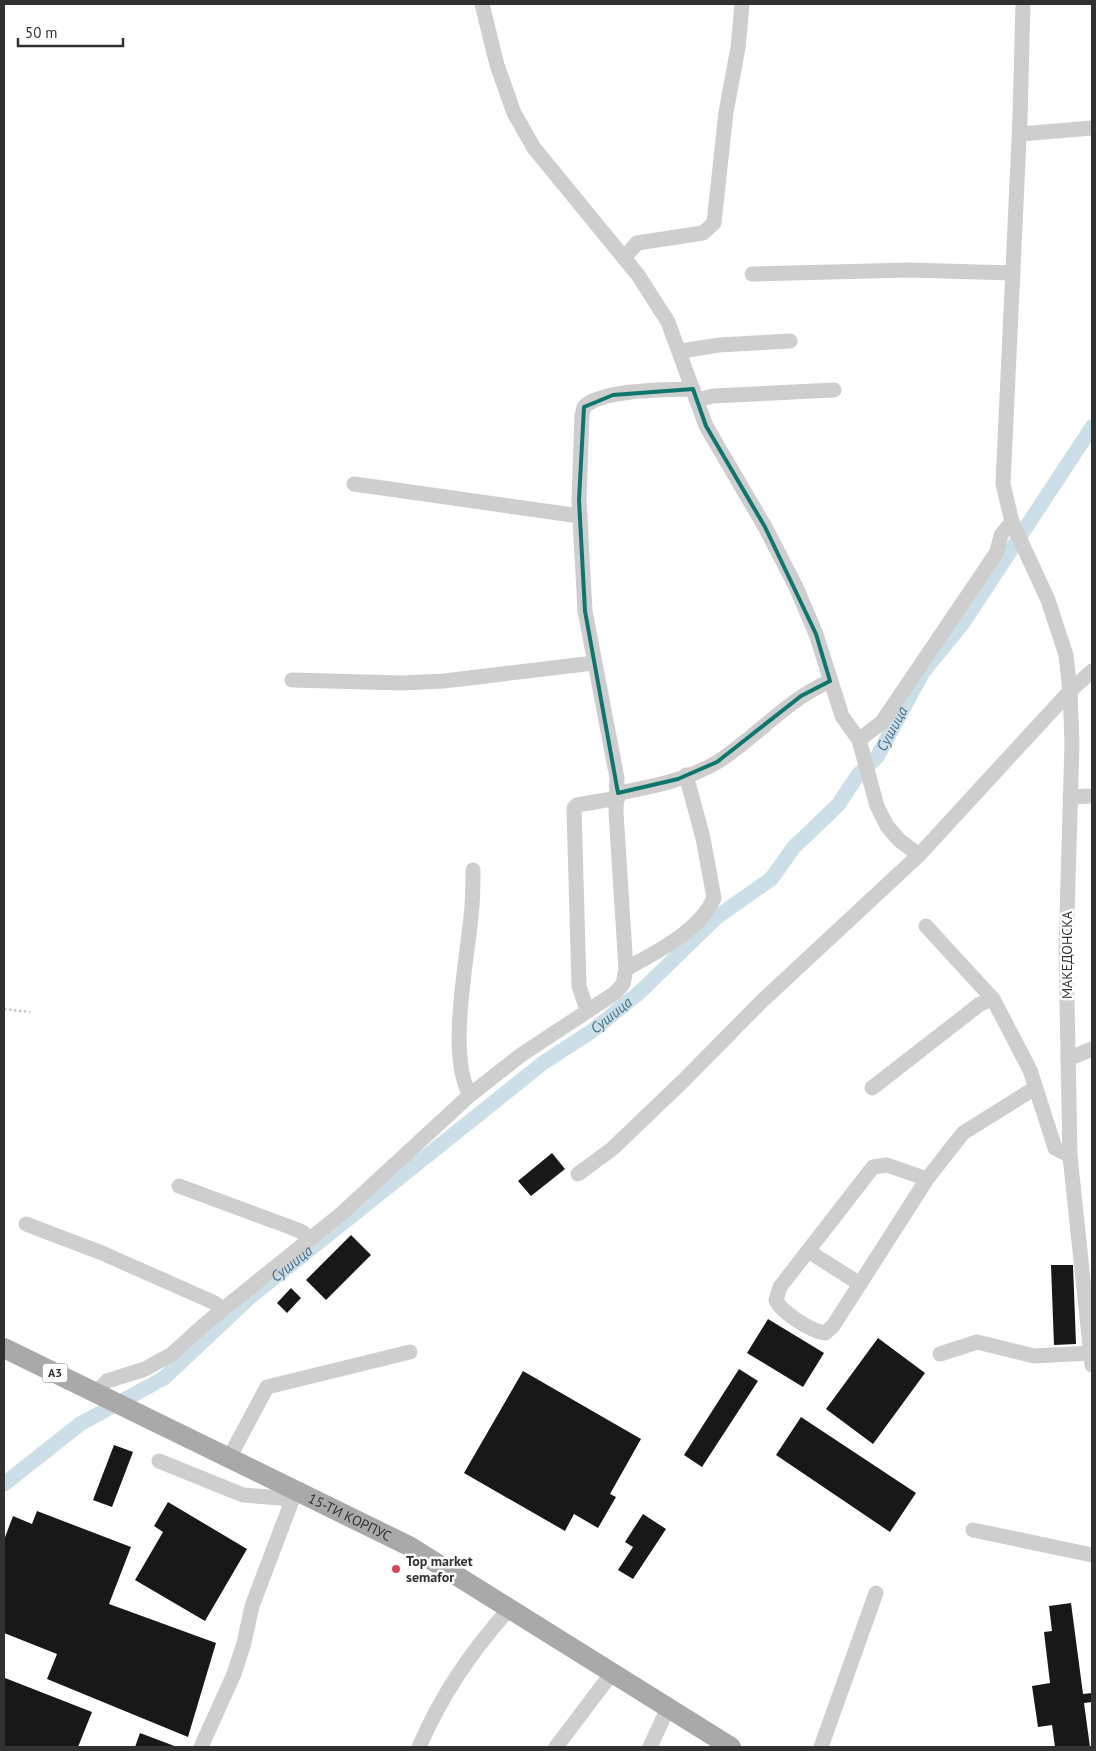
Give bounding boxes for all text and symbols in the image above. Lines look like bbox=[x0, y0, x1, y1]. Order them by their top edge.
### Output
scale bar bbox=[18, 15, 122, 47]
text: 50 m bbox=[25, 23, 58, 42]
water label: Сушица bbox=[872, 702, 912, 754]
street label: МАКЕДОНСКА bbox=[1058, 910, 1076, 999]
water label: Сушица bbox=[586, 992, 636, 1038]
water label: Сушица bbox=[267, 1241, 317, 1286]
road number: A3 bbox=[42, 1364, 68, 1382]
street label: 15-ТИ КОРПУС bbox=[305, 1489, 394, 1545]
place label: Top market semafor bbox=[406, 1552, 473, 1586]
marker: Top market semafor bbox=[390, 1563, 402, 1575]

